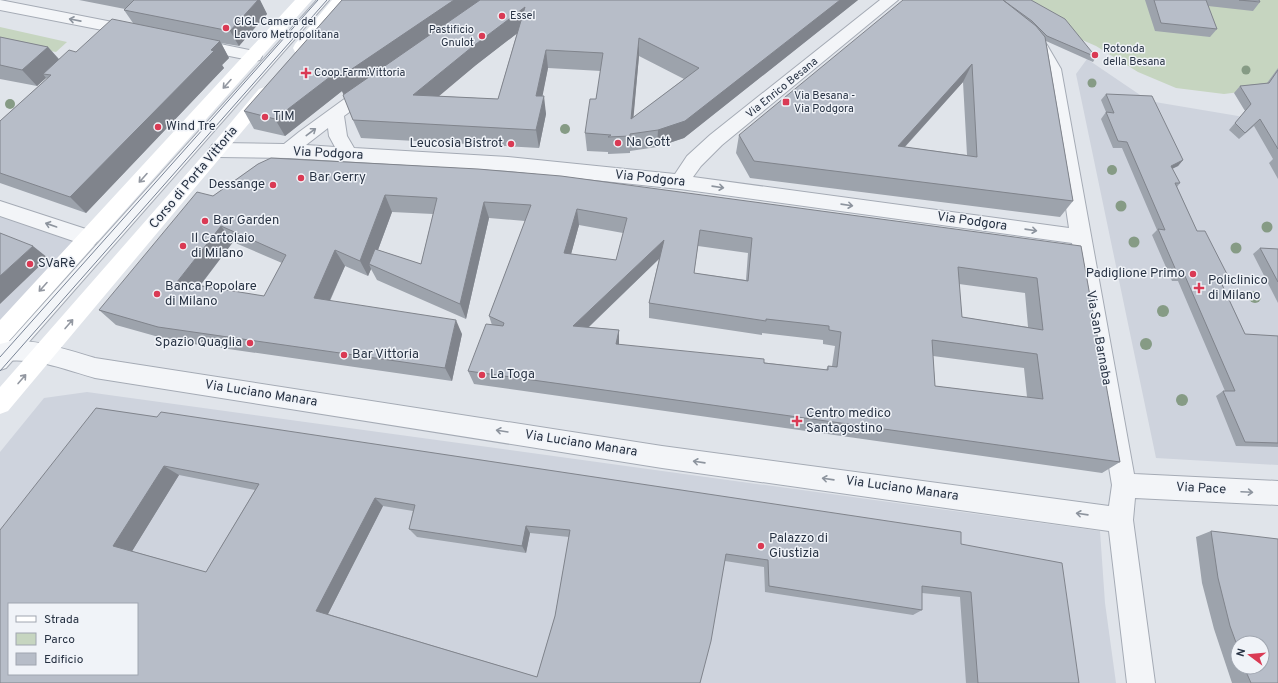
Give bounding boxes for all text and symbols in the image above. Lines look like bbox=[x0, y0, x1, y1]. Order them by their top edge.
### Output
place label: Essel bbox=[510, 9, 535, 23]
marker: Essel bbox=[497, 11, 507, 21]
place label: CIGL Camera del Lavoro Metropolitana bbox=[234, 15, 339, 42]
one-way arrow bbox=[69, 16, 82, 24]
marker: CIGL Camera del Lavoro Metropolitana bbox=[221, 23, 231, 33]
place label: Pastificio Gnulot bbox=[429, 23, 474, 50]
marker: Pastificio Gnulot bbox=[477, 31, 487, 41]
place label: Rotonda della Besana bbox=[1103, 42, 1166, 69]
marker: Rotonda della Besana bbox=[1090, 50, 1100, 60]
street label: Via Enrico Besana bbox=[743, 55, 821, 121]
place label: Coop.Farm.Vittoria bbox=[314, 66, 406, 80]
marker: Coop.Farm.Vittoria bbox=[301, 68, 311, 78]
one-way arrow bbox=[223, 79, 232, 90]
place label: Via Besana - Via Podgora bbox=[794, 89, 855, 116]
marker: Via Besana - Via Podgora bbox=[781, 97, 791, 107]
place label: TIM bbox=[273, 109, 295, 125]
marker: TIM bbox=[260, 112, 270, 122]
place label: Wind Tre bbox=[166, 119, 216, 135]
marker: Wind Tre bbox=[153, 122, 163, 132]
street label: Corso di Porta Vittoria bbox=[146, 123, 242, 233]
one-way arrow bbox=[305, 128, 316, 136]
place label: Na Gott bbox=[626, 135, 670, 151]
place label: Leucosia Bistrot bbox=[410, 136, 503, 152]
marker: Na Gott bbox=[613, 138, 623, 148]
marker: Leucosia Bistrot bbox=[506, 139, 516, 149]
street label: Via Podgora bbox=[292, 144, 364, 164]
street label: Via Podgora bbox=[614, 167, 686, 191]
place label: Bar Gerry bbox=[309, 170, 366, 186]
one-way arrow bbox=[138, 172, 147, 183]
marker: Bar Gerry bbox=[296, 173, 306, 183]
place label: Dessange bbox=[209, 177, 265, 193]
marker: Dessange bbox=[268, 180, 278, 190]
one-way arrow bbox=[711, 183, 724, 191]
one-way arrow bbox=[840, 201, 853, 209]
street label: Via Podgora bbox=[936, 209, 1008, 235]
place label: Bar Garden bbox=[213, 213, 279, 229]
marker: Bar Garden bbox=[200, 216, 210, 226]
one-way arrow bbox=[45, 221, 58, 228]
one-way arrow bbox=[1024, 226, 1037, 234]
place label: Il Cartolaio di Milano bbox=[191, 231, 255, 262]
marker: Il Cartolaio di Milano bbox=[178, 241, 188, 251]
place label: SVaRè bbox=[38, 256, 75, 272]
marker: SVaRè bbox=[25, 259, 35, 269]
place label: Padiglione Primo bbox=[1086, 266, 1185, 282]
marker: Padiglione Primo bbox=[1188, 269, 1198, 279]
place label: Policlinico di Milano bbox=[1208, 273, 1268, 304]
place label: Banca Popolare di Milano bbox=[165, 279, 257, 310]
one-way arrow bbox=[38, 282, 48, 292]
marker: Policlinico di Milano bbox=[1193, 282, 1205, 294]
marker: Banca Popolare di Milano bbox=[152, 289, 162, 299]
street label: Via San Barnaba bbox=[1082, 289, 1114, 387]
one-way arrow bbox=[65, 318, 74, 329]
place label: Spazio Quaglia bbox=[155, 335, 242, 351]
marker: Spazio Quaglia bbox=[245, 338, 255, 348]
place label: Bar Vittoria bbox=[352, 347, 419, 363]
marker: Bar Vittoria bbox=[339, 350, 349, 360]
place label: La Toga bbox=[490, 367, 535, 383]
marker: La Toga bbox=[477, 370, 487, 380]
one-way arrow bbox=[17, 374, 27, 384]
street label: Via Luciano Manara bbox=[203, 377, 319, 411]
place label: Centro medico Santagostino bbox=[806, 406, 891, 437]
marker: Centro medico Santagostino bbox=[791, 415, 803, 427]
one-way arrow bbox=[496, 427, 509, 435]
street label: Via Luciano Manara bbox=[523, 427, 639, 461]
one-way arrow bbox=[693, 458, 706, 466]
street label: Via Luciano Manara bbox=[844, 473, 960, 505]
one-way arrow bbox=[822, 475, 835, 483]
street label: Via Pace bbox=[1175, 480, 1227, 498]
one-way arrow bbox=[1240, 488, 1253, 495]
one-way arrow bbox=[1076, 510, 1089, 518]
place label: Palazzo di Giustizia bbox=[769, 531, 828, 562]
marker: Palazzo di Giustizia bbox=[756, 541, 766, 551]
legend bbox=[8, 603, 138, 675]
text: Strada bbox=[44, 612, 79, 628]
text: Parco bbox=[44, 632, 75, 648]
north arrow bbox=[1230, 635, 1270, 675]
text: N bbox=[1234, 647, 1249, 658]
text: Edificio bbox=[44, 652, 84, 668]

